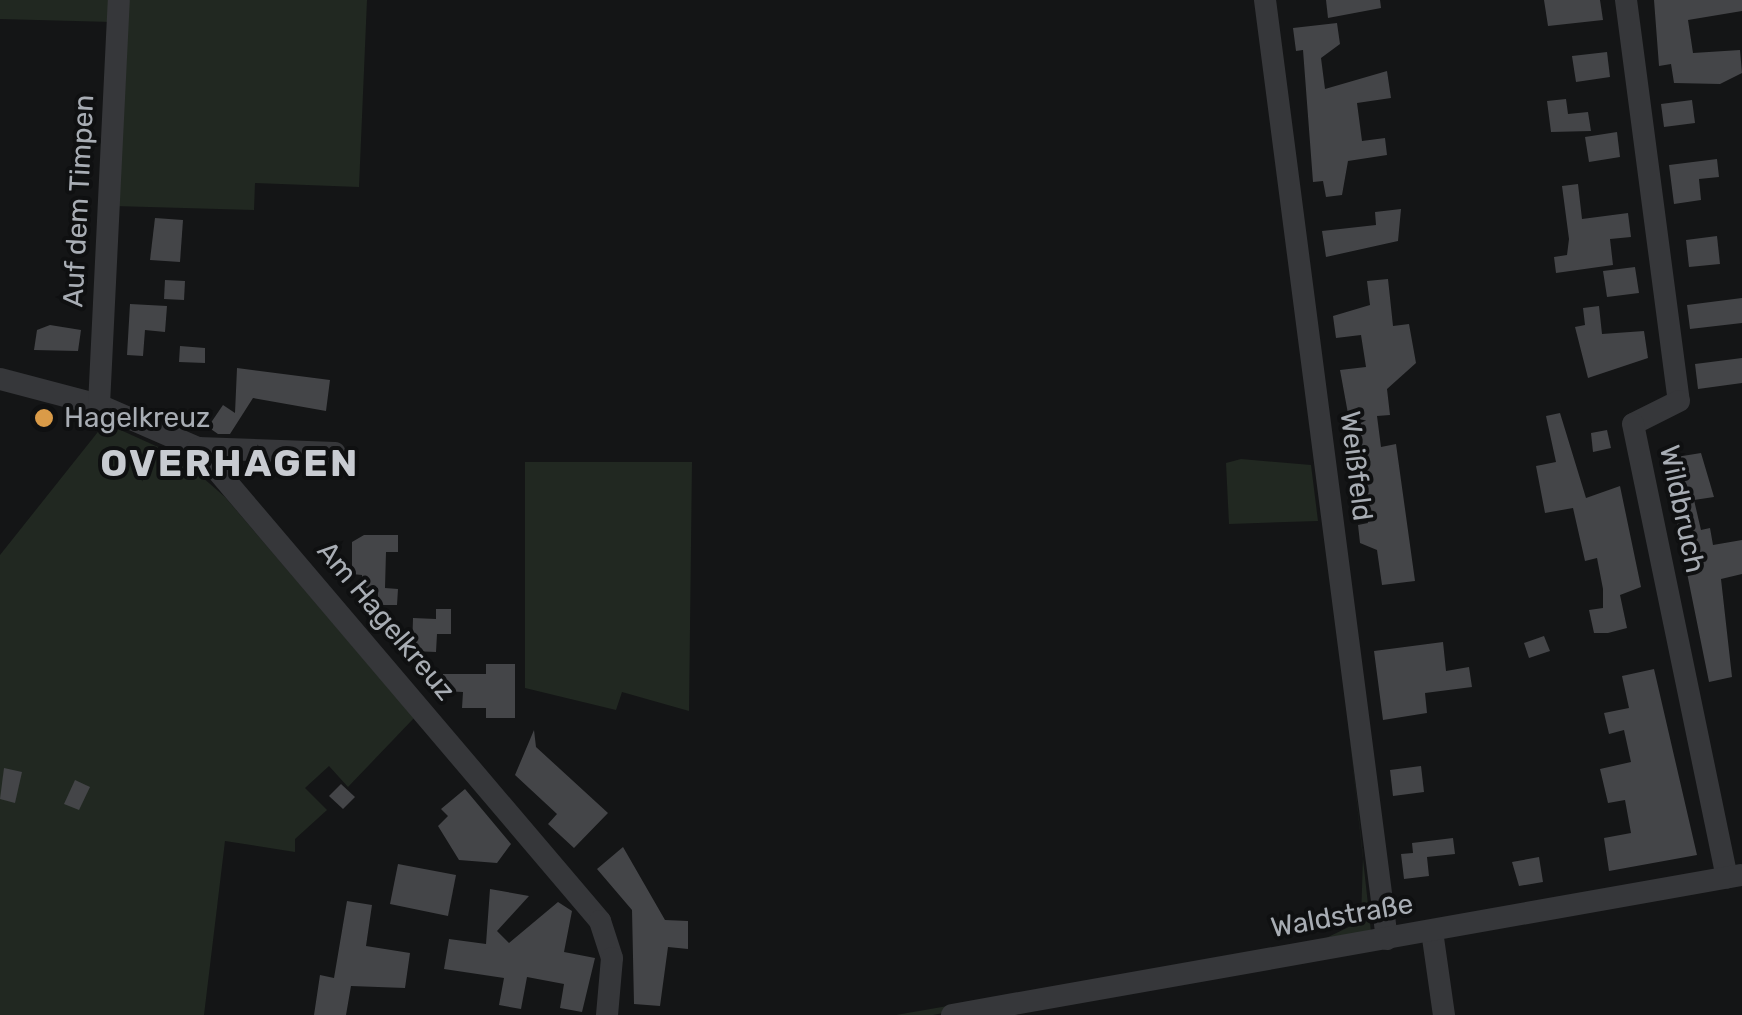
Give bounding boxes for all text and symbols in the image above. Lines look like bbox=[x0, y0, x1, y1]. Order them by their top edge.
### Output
street label: Auf dem Timpen bbox=[57, 93, 101, 309]
place label: Hagelkreuz bbox=[64, 401, 210, 435]
marker: Hagelkreuz bbox=[33, 407, 55, 429]
street label: Weißfeld bbox=[1333, 409, 1379, 523]
district label: OVERHAGEN bbox=[100, 441, 360, 487]
street label: Wildbruch bbox=[1652, 442, 1712, 576]
street label: Am Hagelkreuz bbox=[310, 535, 462, 707]
street label: Waldstraße bbox=[1268, 887, 1416, 945]

